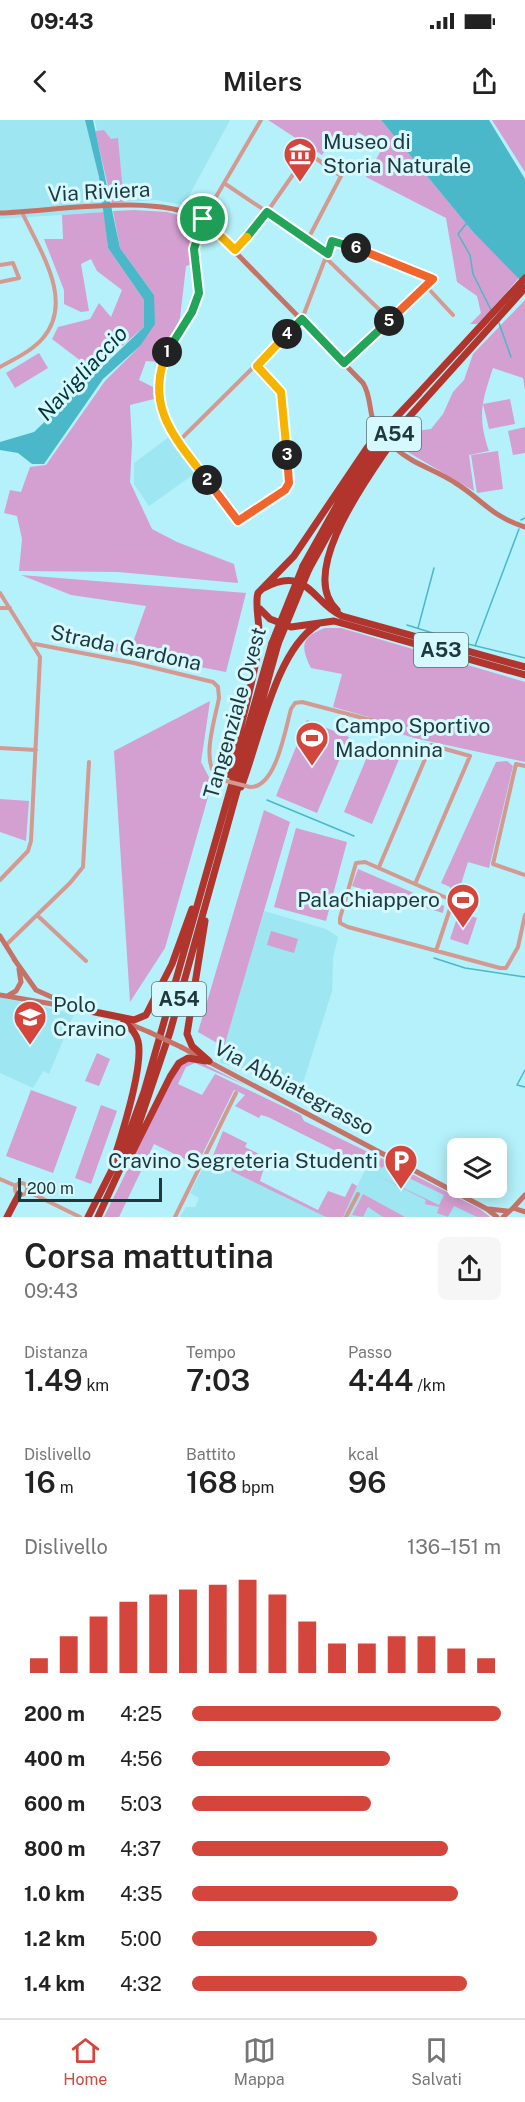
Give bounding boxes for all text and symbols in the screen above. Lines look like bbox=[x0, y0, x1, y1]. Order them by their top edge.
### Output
text: 09:43 bbox=[30, 8, 94, 34]
icon: back bbox=[24, 65, 57, 98]
text: Milers bbox=[223, 65, 302, 97]
icon: share bbox=[468, 65, 501, 98]
place label: Museo di Storia Naturale bbox=[323, 129, 471, 178]
museum icon: Museo di Storia Naturale bbox=[282, 136, 318, 183]
street label: Via Riviera bbox=[47, 176, 151, 207]
pin bbox=[177, 193, 228, 244]
icon: arrive bbox=[186, 202, 219, 235]
pin: 6 bbox=[341, 233, 371, 263]
text: 6 bbox=[351, 238, 361, 257]
pin: 5 bbox=[374, 306, 404, 336]
text: 5 bbox=[384, 311, 394, 330]
pin: 4 bbox=[272, 319, 302, 349]
water label: Navigliaccio bbox=[32, 320, 132, 426]
text: 4 bbox=[282, 324, 292, 343]
pin: 1 bbox=[152, 337, 182, 367]
text: 1 bbox=[164, 342, 170, 361]
road number: A54 bbox=[367, 417, 421, 451]
pin: 3 bbox=[272, 440, 302, 470]
text: 3 bbox=[282, 445, 292, 464]
pin: 2 bbox=[192, 465, 222, 495]
text: 2 bbox=[202, 470, 212, 489]
street label: Strada Gardona bbox=[48, 619, 204, 676]
street label: Tangenziale Ovest bbox=[198, 624, 271, 802]
road number: A53 bbox=[414, 633, 468, 667]
place label: Campo Sportivo Madonnina bbox=[335, 713, 490, 762]
sports icon: Campo Sportivo Madonnina bbox=[294, 720, 330, 767]
sports icon: PalaChiappero bbox=[445, 882, 481, 929]
place label: PalaChiappero bbox=[297, 887, 440, 912]
road number: A54 bbox=[152, 982, 206, 1016]
place label: Polo Cravino bbox=[53, 992, 126, 1041]
school or university icon: Polo Cravino bbox=[12, 999, 48, 1046]
street label: Via Abbiategrasso bbox=[210, 1035, 378, 1140]
map controls bbox=[447, 1138, 507, 1198]
button: layers bbox=[447, 1138, 507, 1198]
parking icon: Cravino Segreteria Studenti bbox=[383, 1143, 419, 1190]
place label: Cravino Segreteria Studenti bbox=[108, 1148, 378, 1173]
scale bar bbox=[18, 1175, 162, 1202]
text: 200 m bbox=[27, 1179, 74, 1198]
text: Corsa mattutina bbox=[24, 1237, 274, 1275]
button: share bbox=[438, 1237, 501, 1300]
text: 09:43 bbox=[24, 1279, 78, 1303]
text: Distanza bbox=[24, 1343, 88, 1362]
text: Tempo bbox=[186, 1343, 236, 1362]
text: Passo bbox=[348, 1343, 392, 1362]
text: 1.49 bbox=[24, 1362, 83, 1398]
text: 7:03 bbox=[186, 1362, 250, 1398]
text: 4:44 bbox=[348, 1362, 413, 1398]
text: km bbox=[83, 1376, 109, 1395]
text: /km bbox=[413, 1376, 446, 1395]
text: Dislivello bbox=[24, 1445, 91, 1464]
text: Battito bbox=[186, 1445, 236, 1464]
text: kcal bbox=[348, 1445, 379, 1464]
text: 16 bbox=[24, 1464, 56, 1500]
text: 168 bbox=[186, 1464, 238, 1500]
text: 96 bbox=[348, 1464, 386, 1500]
text: m bbox=[56, 1478, 74, 1497]
text: bpm bbox=[238, 1478, 274, 1497]
text: Dislivello bbox=[24, 1535, 108, 1559]
text: 136–151 m bbox=[407, 1535, 501, 1559]
text: 200 m bbox=[24, 1702, 85, 1726]
text: 4:25 bbox=[120, 1702, 162, 1726]
text: 400 m bbox=[24, 1747, 85, 1771]
text: 4:56 bbox=[120, 1747, 162, 1771]
text: 600 m bbox=[24, 1792, 85, 1816]
text: 5:03 bbox=[120, 1792, 162, 1816]
text: 800 m bbox=[24, 1837, 86, 1861]
text: 4:37 bbox=[120, 1837, 161, 1861]
text: 1.0 km bbox=[24, 1882, 85, 1906]
text: 4:35 bbox=[120, 1882, 163, 1906]
text: 1.2 km bbox=[24, 1927, 85, 1951]
text: 5:00 bbox=[120, 1927, 162, 1951]
text: 1.4 km bbox=[24, 1972, 85, 1996]
text: 4:32 bbox=[120, 1972, 162, 1996]
tab: Home bbox=[63, 2034, 107, 2089]
tab: Mappa bbox=[234, 2034, 285, 2089]
tab: Salvati bbox=[411, 2034, 462, 2089]

